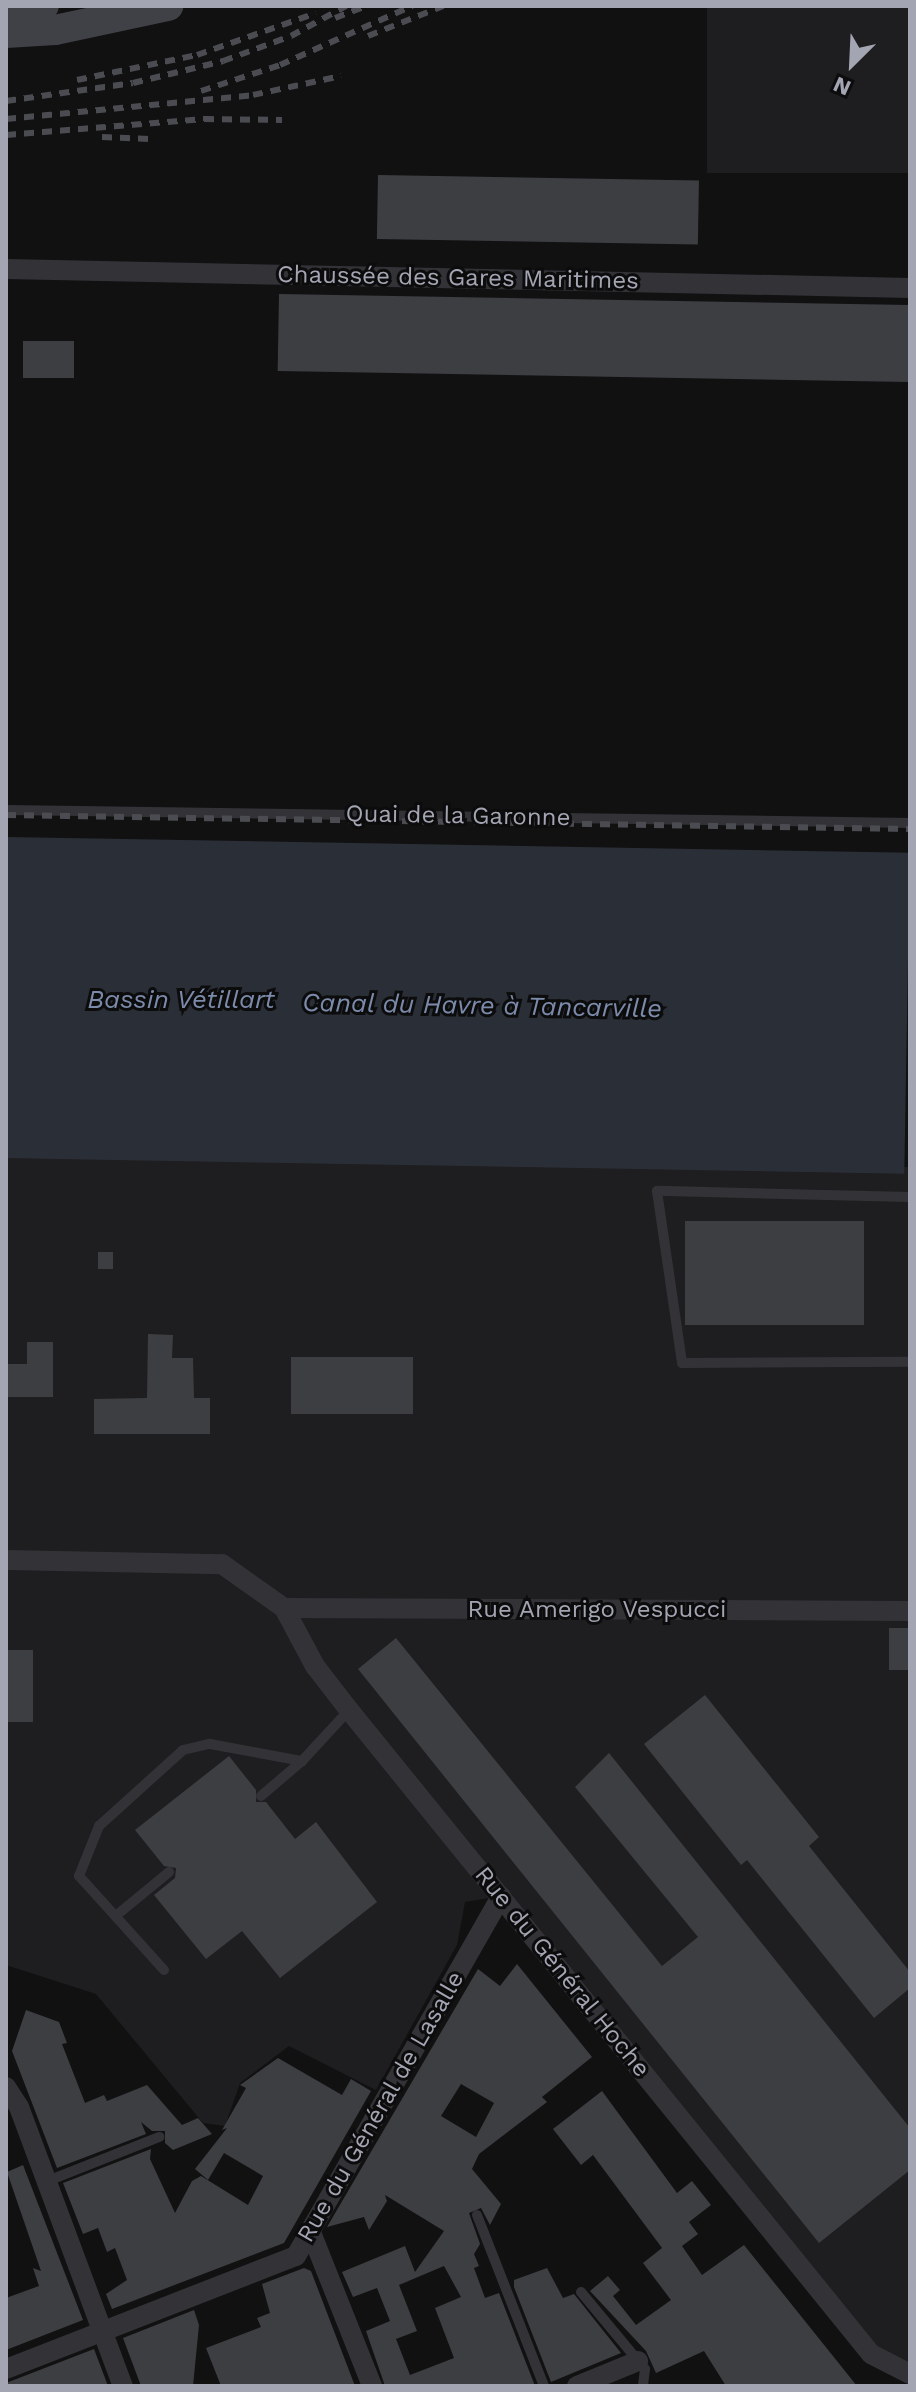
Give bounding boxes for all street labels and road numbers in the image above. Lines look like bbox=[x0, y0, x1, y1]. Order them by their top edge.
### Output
street label: Chaussée des Gares Maritimes bbox=[277, 260, 639, 296]
street label: Quai de la Garonne bbox=[345, 800, 571, 832]
street label: Rue Amerigo Vespucci bbox=[467, 1596, 727, 1624]
street label: Rue du Général Hoche bbox=[468, 1861, 656, 2083]
street label: Rue du Général de Lasalle bbox=[291, 1966, 471, 2248]

